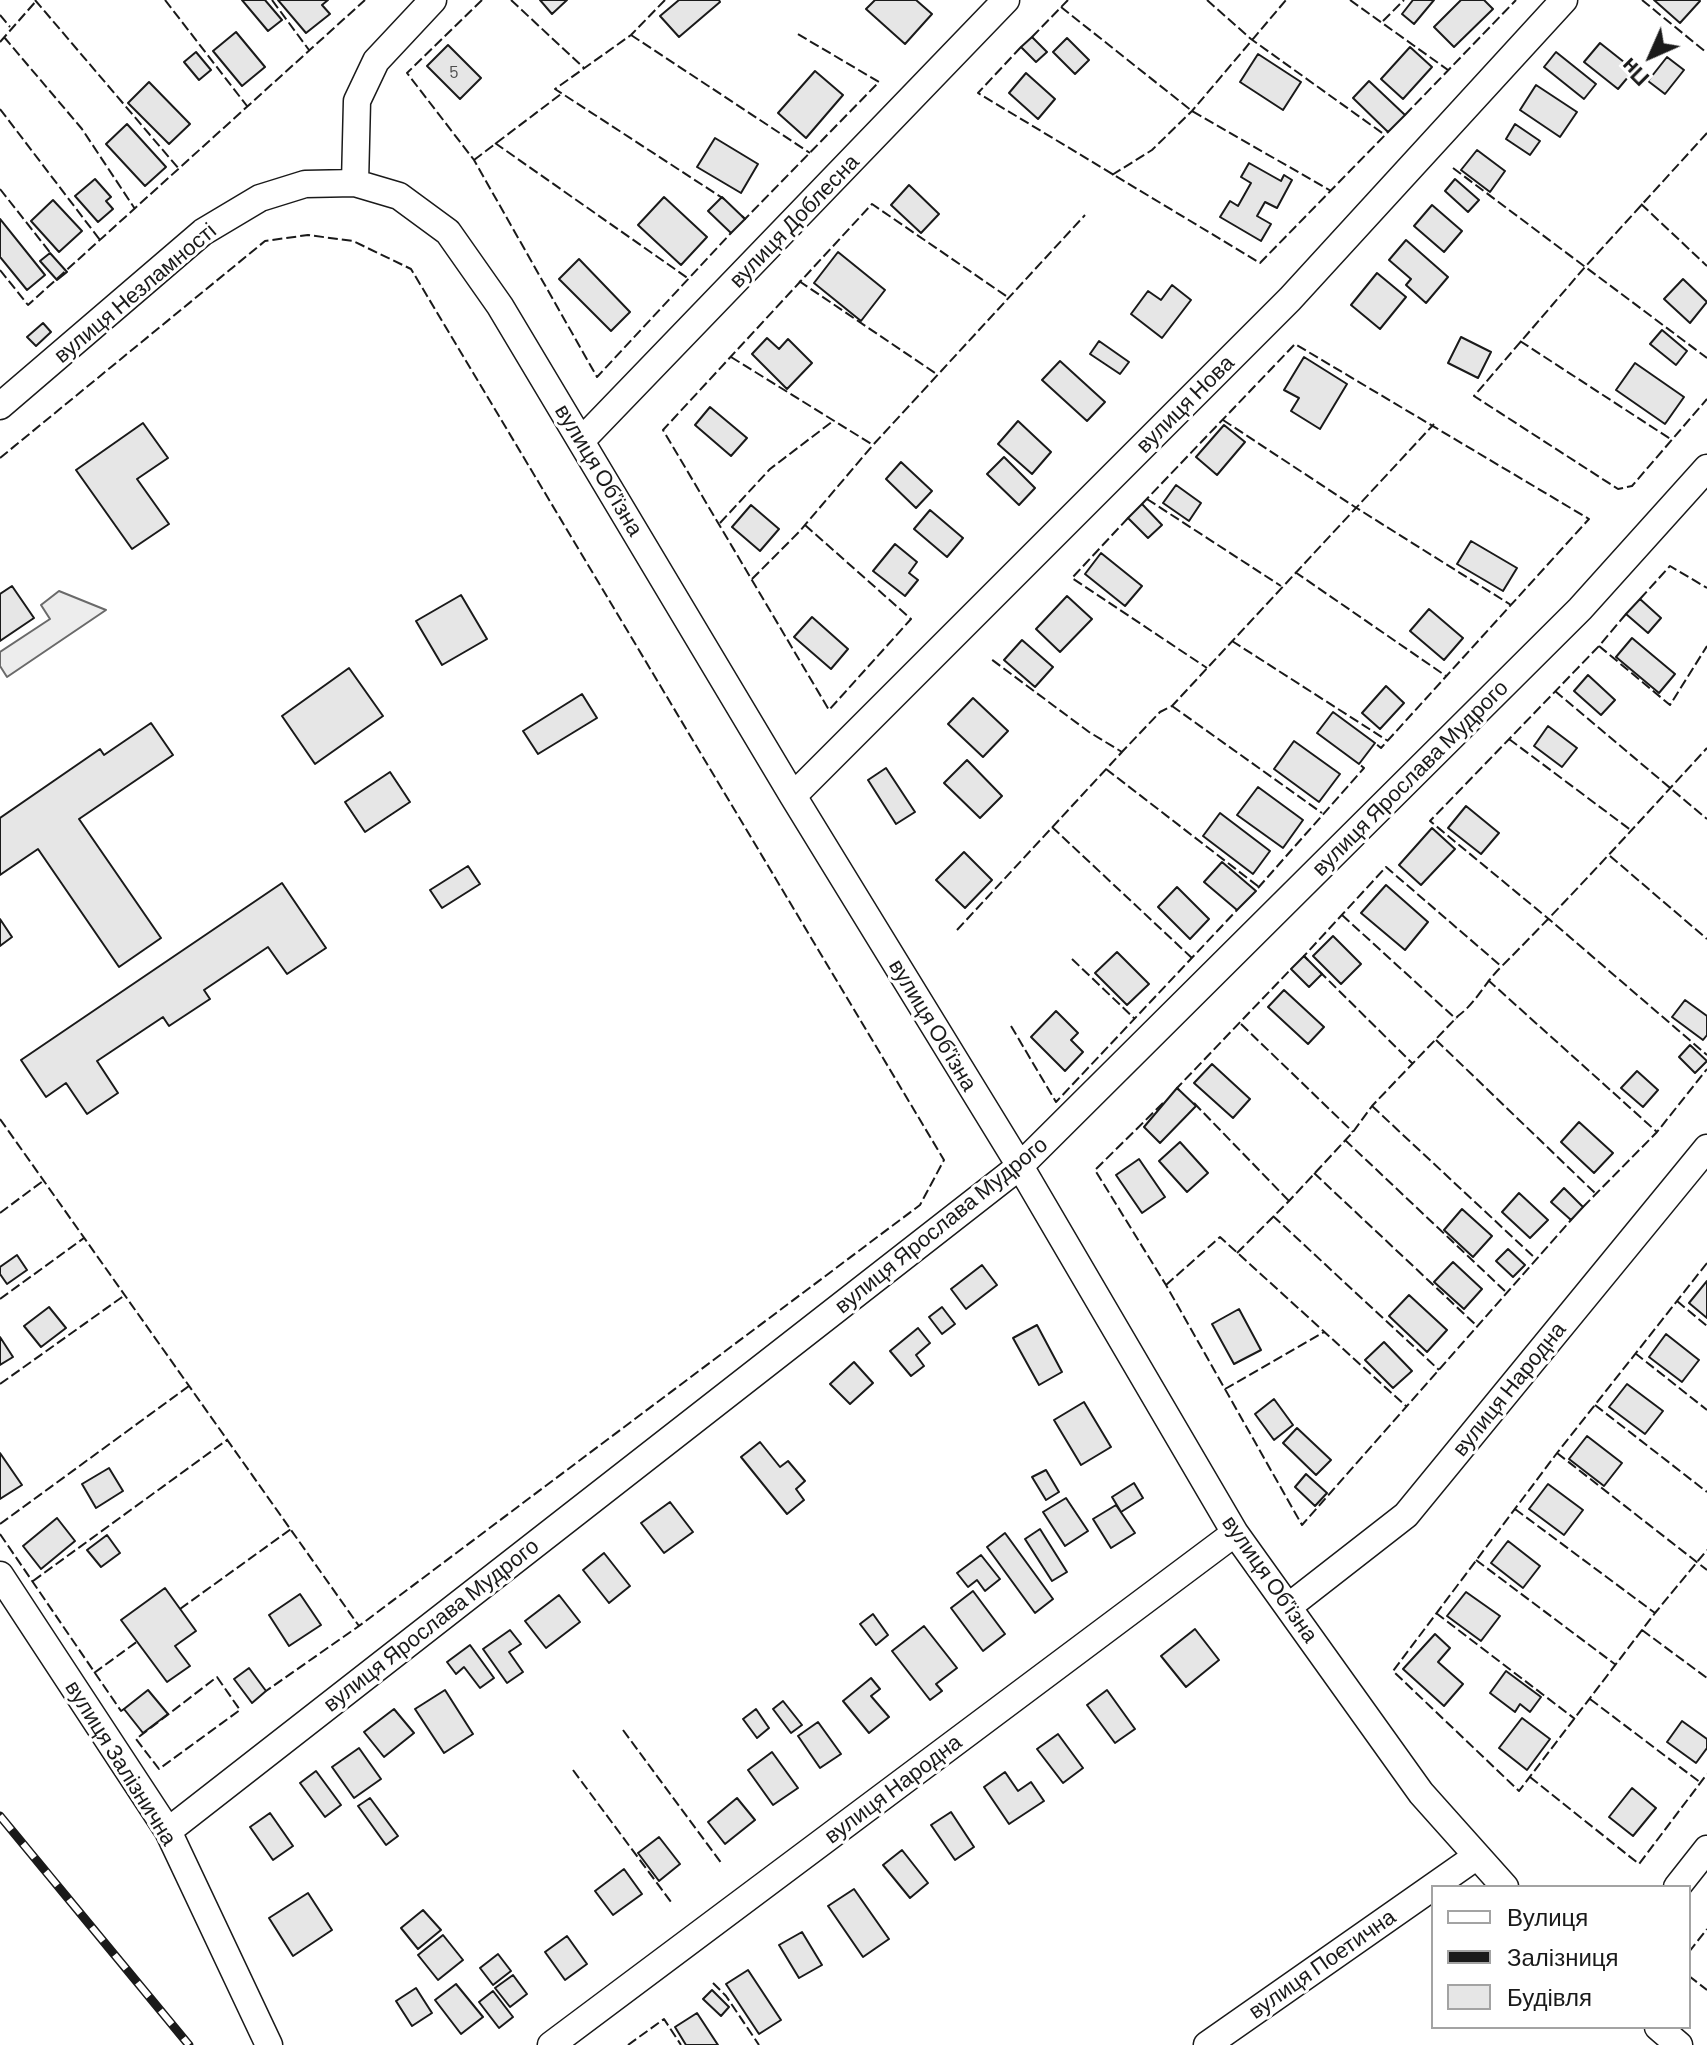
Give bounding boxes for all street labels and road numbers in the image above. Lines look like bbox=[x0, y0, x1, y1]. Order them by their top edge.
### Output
street label: вулиця Доблесна bbox=[724, 149, 864, 293]
street label: вулиця Незламності bbox=[48, 217, 222, 369]
street label: вулиця Нова bbox=[1131, 350, 1239, 458]
street label: вулиця Об'їзна bbox=[549, 399, 649, 541]
street label: вулиця Ярослава Мудрого bbox=[1307, 675, 1513, 881]
street label: вулиця Об'їзна bbox=[883, 954, 983, 1096]
street label: вулиця Ярослава Мудрого bbox=[829, 1131, 1053, 1319]
street label: вулиця Народна bbox=[1447, 1317, 1571, 1461]
street label: вулиця Об'їзна bbox=[1216, 1510, 1324, 1648]
street label: вулиця Ярослава Мудрого bbox=[318, 1533, 544, 1717]
street label: вулиця Залізнична bbox=[60, 1676, 182, 1850]
street label: вулиця Народна bbox=[819, 1729, 967, 1849]
street label: вулиця Поетична bbox=[1243, 1903, 1401, 2025]

